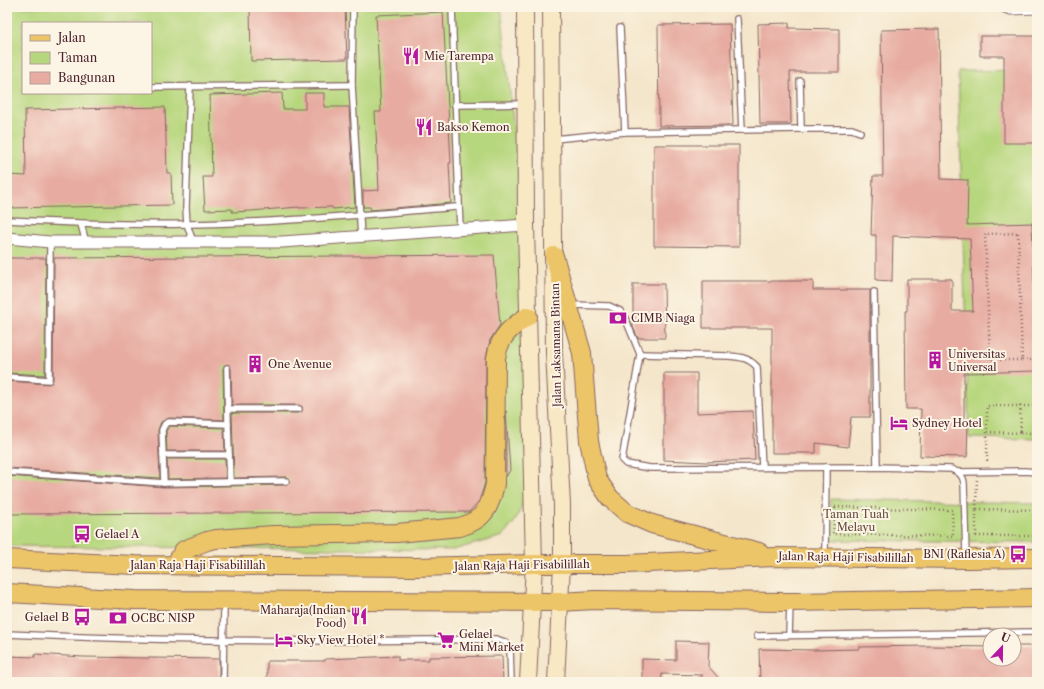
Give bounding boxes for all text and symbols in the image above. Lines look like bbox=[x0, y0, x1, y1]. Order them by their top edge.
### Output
legend bbox=[22, 22, 152, 94]
text: Jalan bbox=[56, 30, 86, 45]
restaurant icon: Mie Tarempa bbox=[401, 46, 421, 66]
place label: Mie Tarempa bbox=[424, 49, 494, 63]
text: Taman bbox=[58, 50, 98, 65]
text: Bangunan bbox=[58, 70, 116, 85]
restaurant icon: Bakso Kemon bbox=[414, 117, 434, 137]
place label: Bakso Kemon bbox=[437, 120, 510, 134]
street label: Jalan Laksamana Bintan bbox=[548, 283, 564, 409]
bank icon: CIMB Niaga bbox=[608, 308, 628, 328]
place label: CIMB Niaga bbox=[631, 311, 695, 325]
place label: Universitas Universal bbox=[948, 347, 1006, 374]
building icon: Universitas Universal bbox=[925, 350, 945, 370]
building icon: One Avenue bbox=[245, 354, 265, 374]
place label: One Avenue bbox=[268, 357, 332, 371]
hotel icon: Sydney Hotel bbox=[889, 413, 909, 433]
place label: Sydney Hotel bbox=[912, 416, 983, 430]
park label: Taman Tuah Melayu bbox=[823, 507, 889, 534]
bus stop icon: Gelael A bbox=[72, 524, 92, 544]
place label: Gelael A bbox=[95, 527, 140, 541]
bus stop icon: BNI (Raflesia A) bbox=[1008, 544, 1028, 564]
place label: BNI (Raflesia A) bbox=[923, 547, 1005, 561]
street label: Jalan Raja Haji Fisabilillah bbox=[776, 549, 914, 565]
street label: Jalan Raja Haji Fisabilillah bbox=[452, 557, 590, 573]
street label: Jalan Raja Haji Fisabilillah bbox=[128, 558, 266, 572]
place label: Maharaja(Indian Food) bbox=[260, 603, 346, 630]
restaurant icon: Maharaja(Indian Food) bbox=[349, 606, 369, 626]
bus stop icon: Gelael B bbox=[72, 607, 92, 627]
bank icon: OCBC NISP bbox=[108, 608, 128, 628]
place label: Gelael B bbox=[25, 610, 69, 624]
place label: OCBC NISP bbox=[131, 611, 195, 625]
place label: Gelael Mini Market bbox=[459, 627, 524, 654]
north arrow bbox=[982, 627, 1022, 667]
hotel icon: Sky View Hotel * bbox=[274, 630, 294, 650]
supermarket icon: Gelael Mini Market bbox=[436, 630, 456, 650]
text: U bbox=[999, 630, 1013, 646]
place label: Sky View Hotel * bbox=[297, 633, 384, 647]

